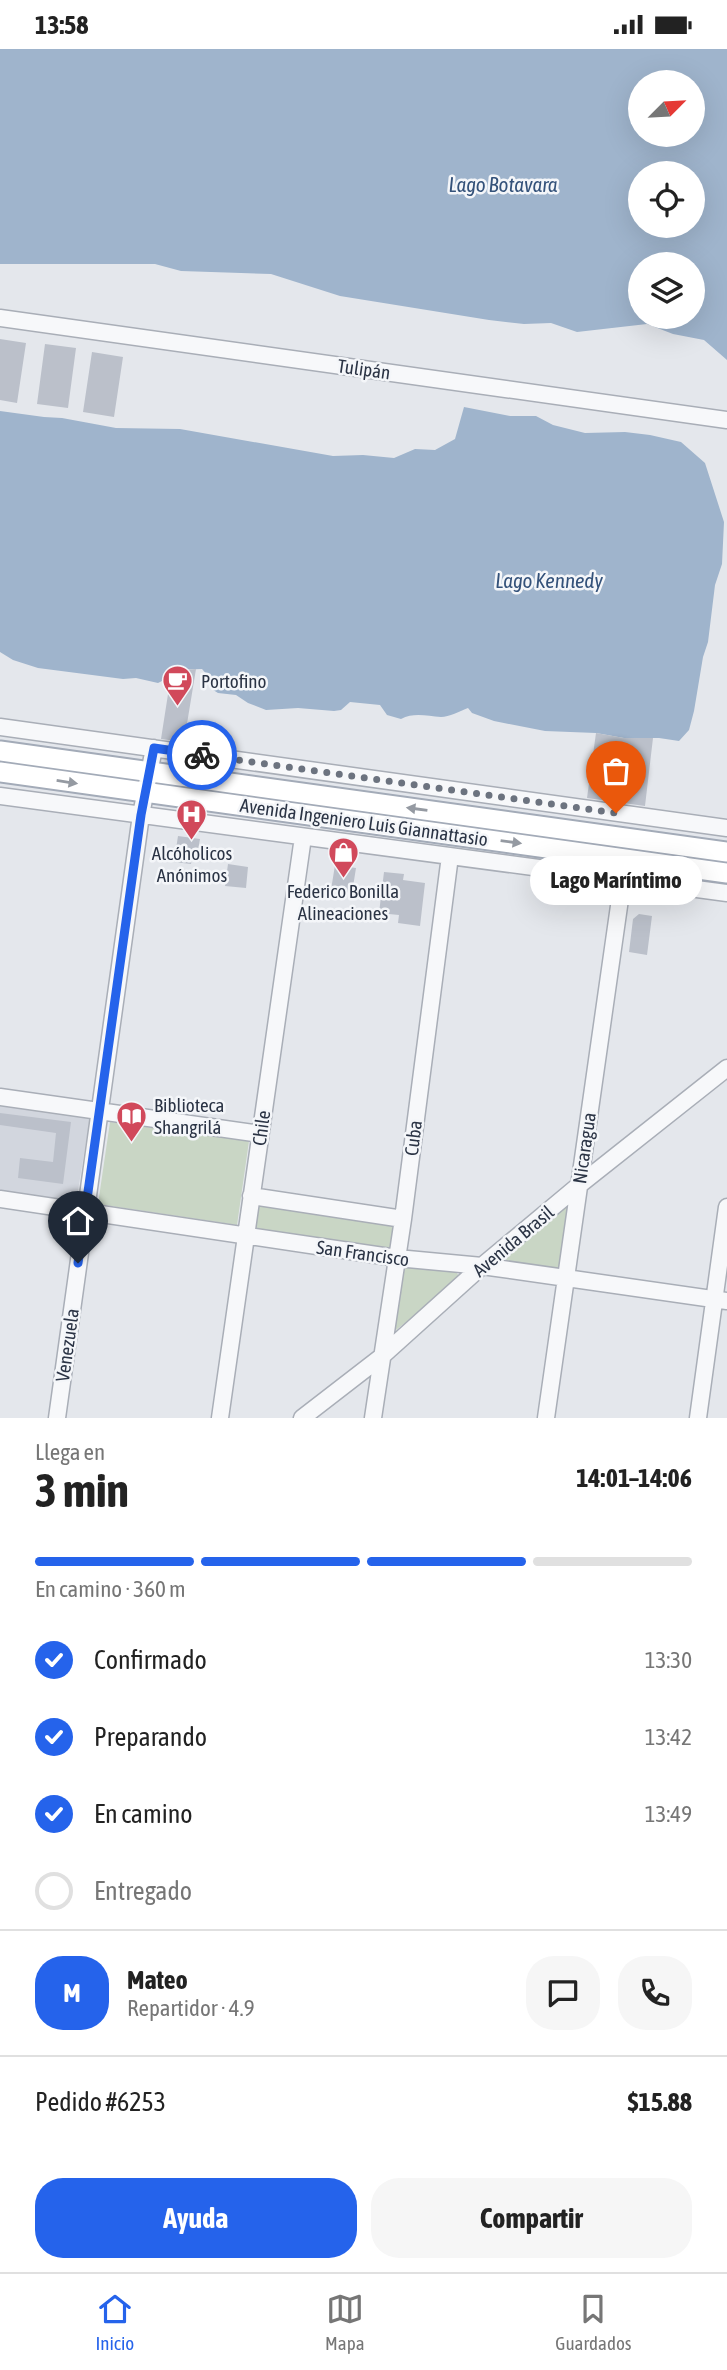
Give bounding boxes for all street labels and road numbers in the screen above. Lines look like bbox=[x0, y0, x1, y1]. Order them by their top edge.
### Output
street label: Tulipán bbox=[336, 354, 392, 384]
street label: Avenida Ingeniero Luis Giannattasio bbox=[239, 794, 489, 850]
street label: Chile bbox=[248, 1109, 274, 1147]
street label: Nicaragua bbox=[568, 1111, 600, 1185]
street label: Cuba bbox=[400, 1119, 426, 1157]
street label: Avenida Brasil bbox=[468, 1201, 558, 1281]
street label: San Francisco bbox=[315, 1236, 411, 1270]
street label: Venezuela bbox=[51, 1307, 83, 1383]

